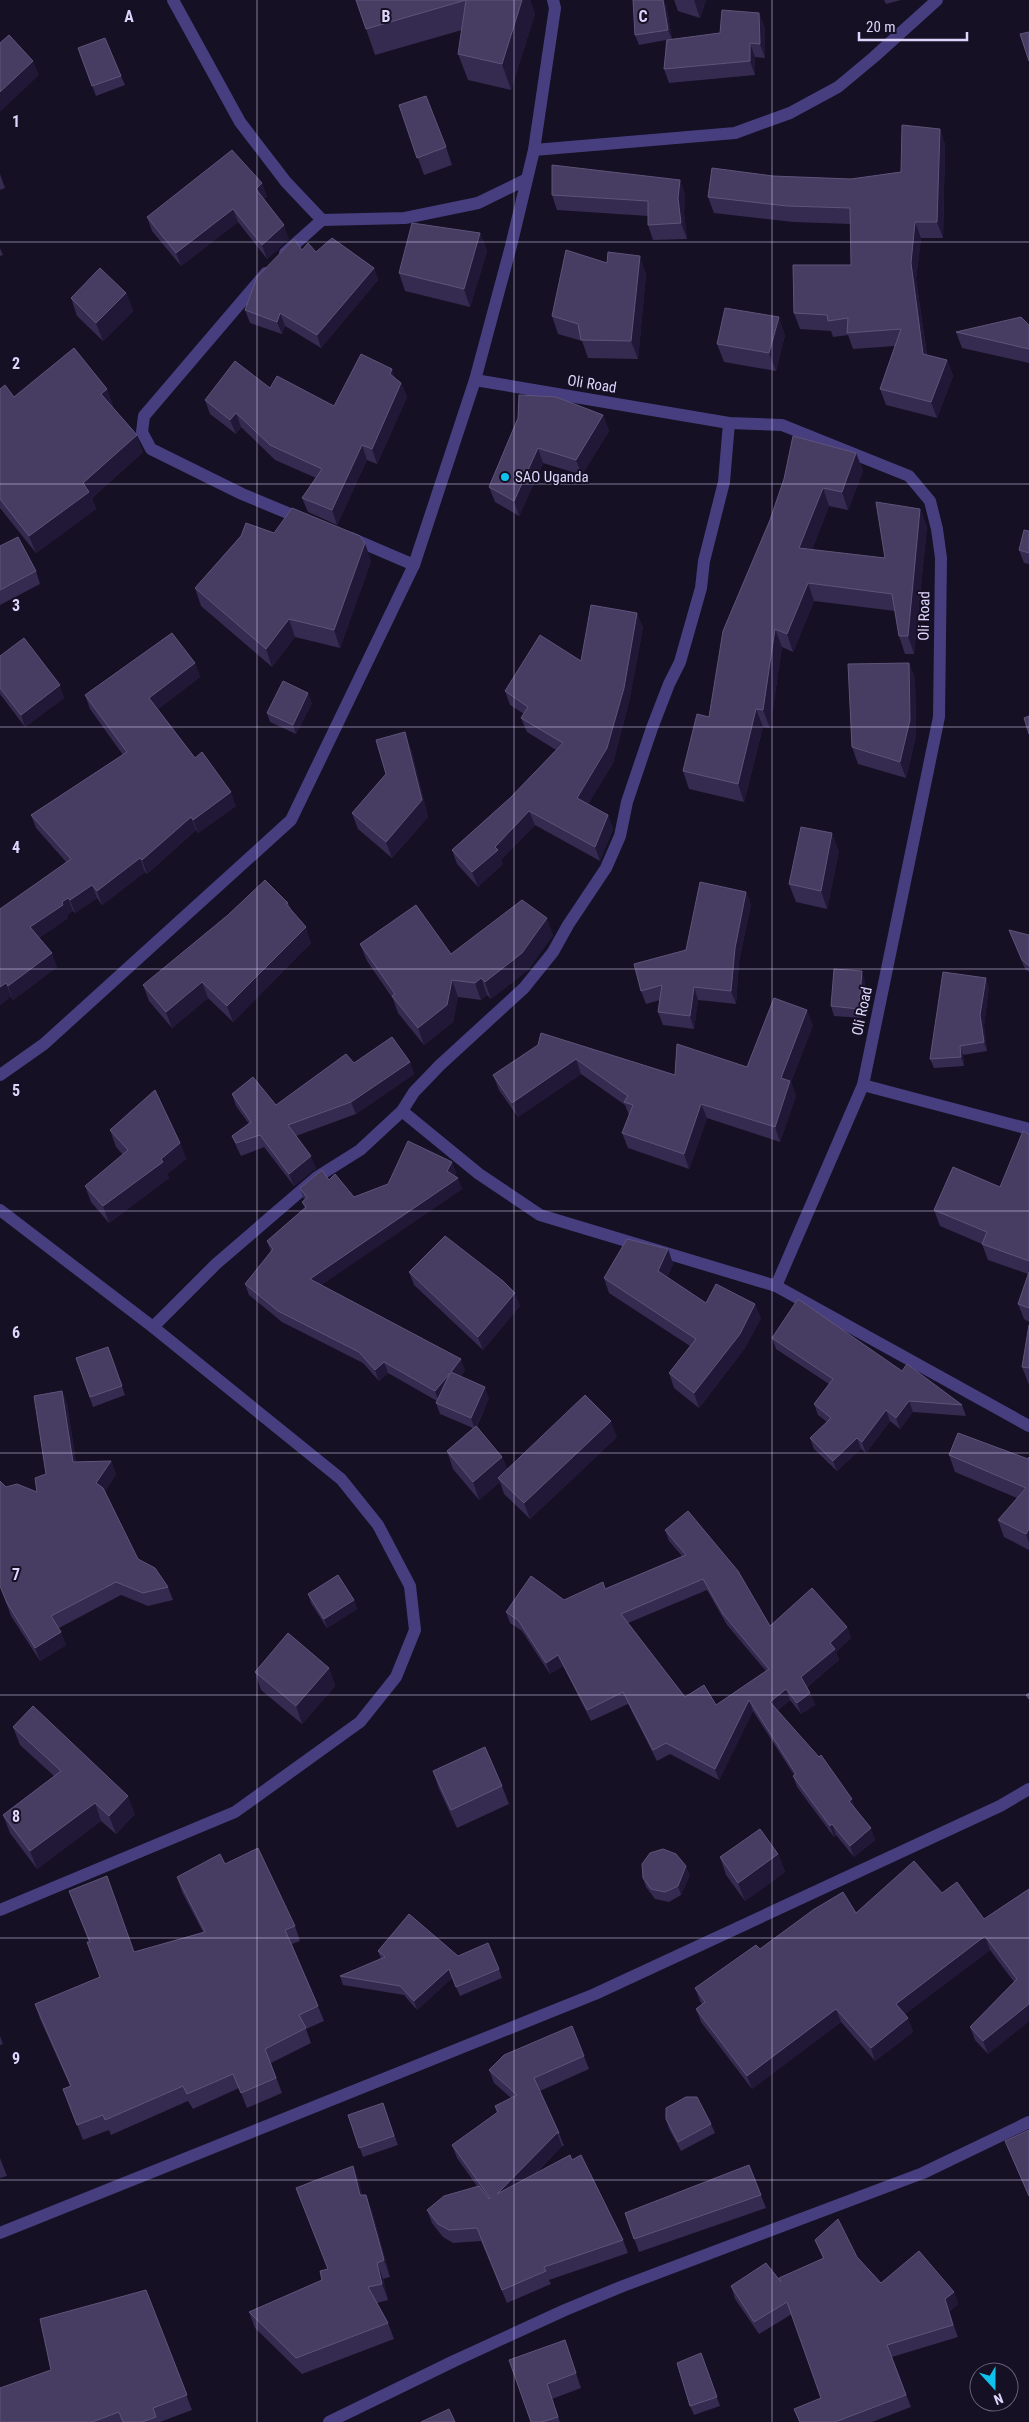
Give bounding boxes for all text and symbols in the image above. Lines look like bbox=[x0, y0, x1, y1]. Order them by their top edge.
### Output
text: A bbox=[124, 7, 134, 26]
text: B bbox=[382, 7, 391, 26]
text: C bbox=[638, 7, 648, 26]
scale bar bbox=[859, 10, 966, 42]
text: 20 m bbox=[866, 18, 896, 36]
text: 1 bbox=[12, 112, 20, 131]
text: 2 bbox=[12, 354, 20, 373]
street label: Oli Road bbox=[566, 371, 618, 397]
place label: SAO Uganda bbox=[515, 468, 589, 486]
marker: SAO Uganda bbox=[499, 471, 511, 483]
street label: Oli Road bbox=[915, 591, 933, 641]
text: 3 bbox=[12, 596, 20, 615]
text: 4 bbox=[12, 838, 20, 857]
street label: Oli Road bbox=[848, 985, 876, 1037]
text: 5 bbox=[12, 1081, 20, 1100]
text: 6 bbox=[12, 1323, 20, 1342]
text: 7 bbox=[12, 1565, 20, 1584]
text: 8 bbox=[12, 1807, 20, 1826]
text: 9 bbox=[12, 2049, 20, 2068]
north arrow bbox=[969, 2362, 1019, 2412]
text: N bbox=[992, 2390, 1006, 2408]

